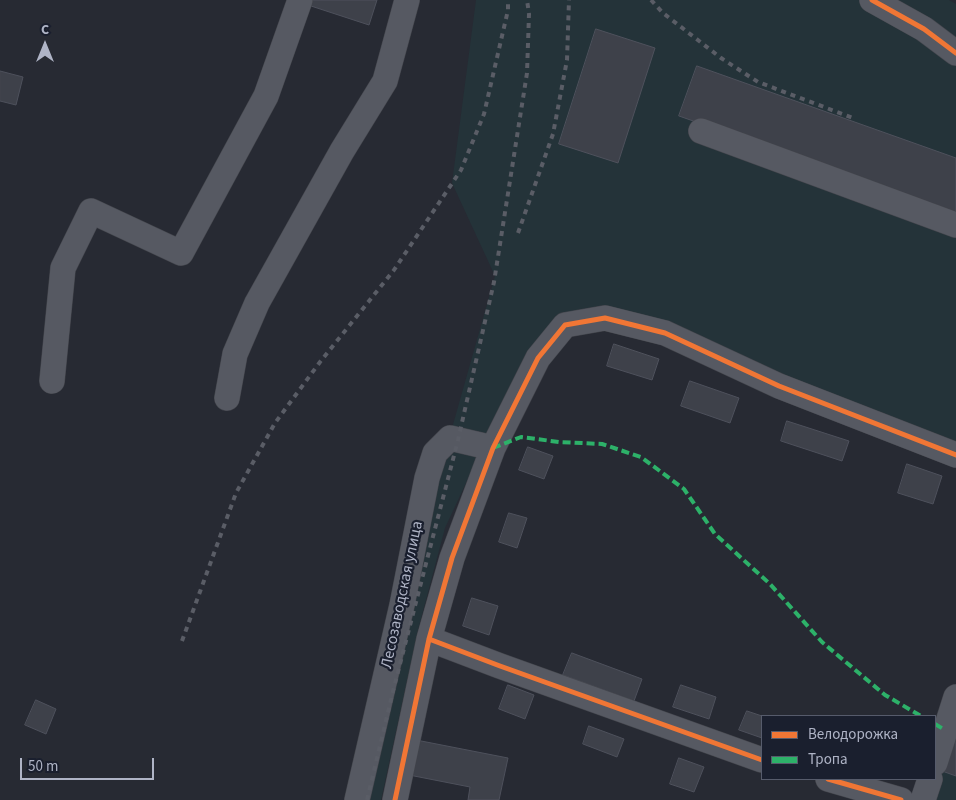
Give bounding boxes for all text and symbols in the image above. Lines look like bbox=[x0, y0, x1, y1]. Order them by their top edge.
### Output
north arrow bbox=[20, 20, 70, 70]
text: С bbox=[41, 20, 49, 40]
street label: Лесозаводская улица bbox=[378, 519, 428, 671]
legend bbox=[761, 715, 936, 780]
text: Велодорожка bbox=[808, 724, 898, 745]
scale bar bbox=[22, 748, 156, 780]
text: Тропа bbox=[808, 749, 848, 770]
text: 50 m bbox=[28, 756, 58, 777]

